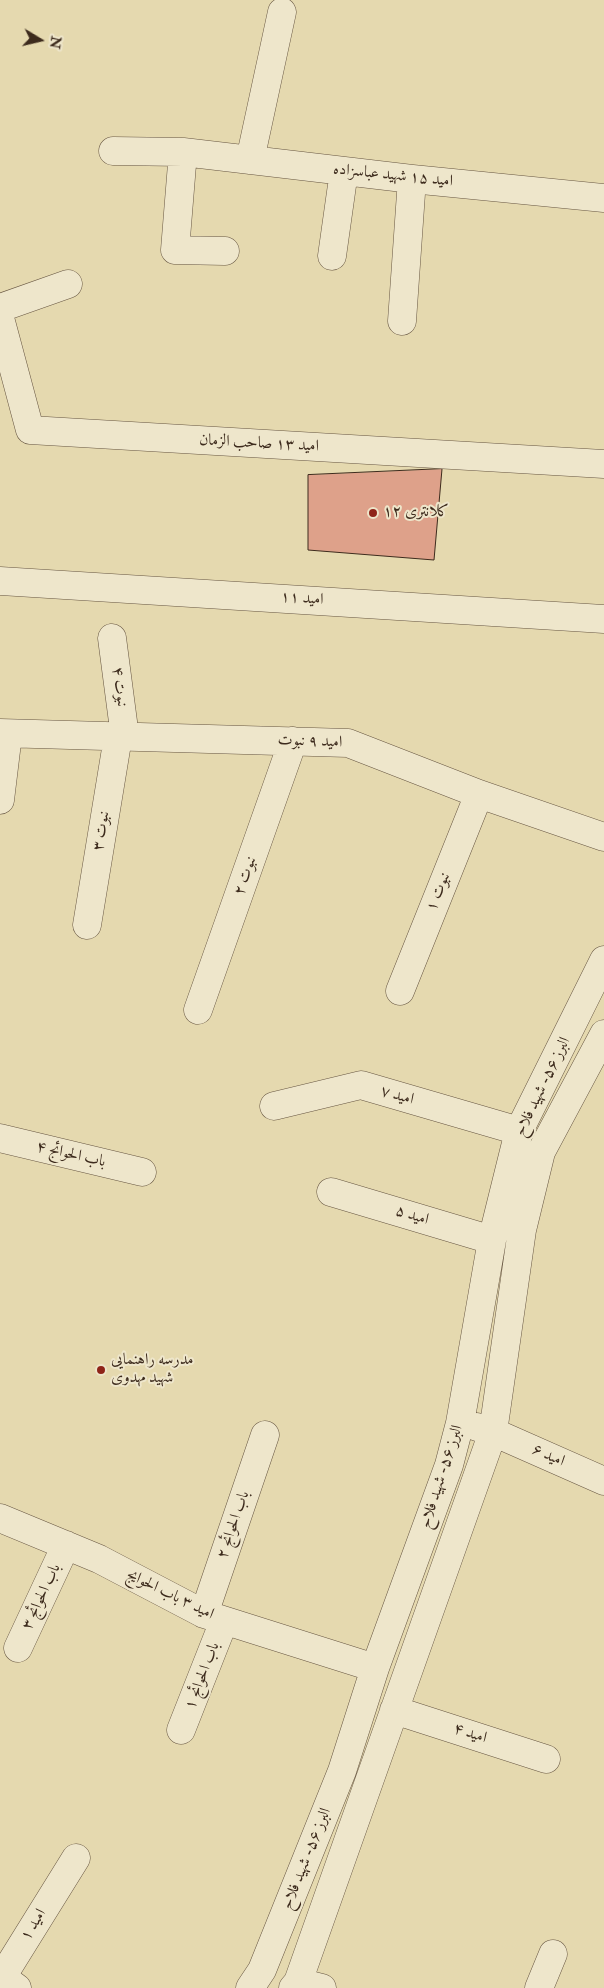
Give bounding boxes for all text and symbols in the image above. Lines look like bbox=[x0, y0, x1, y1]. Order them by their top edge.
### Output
north arrow bbox=[15, 15, 65, 65]
text: N bbox=[46, 35, 65, 50]
street label: امید ۱۵ شهید عباسزاده bbox=[332, 160, 454, 192]
street label: امید ۱۳ صاحب الزمان bbox=[199, 431, 319, 457]
place label: کلانتری ۱۲ bbox=[383, 503, 449, 523]
marker: کلانتری ۱۲ bbox=[367, 507, 379, 519]
street label: امید ۱۱ bbox=[280, 588, 324, 610]
street label: نبوت ۴ bbox=[107, 666, 131, 708]
street label: امید ۹ نبوت bbox=[277, 731, 343, 753]
street label: نبوت ۳ bbox=[89, 810, 115, 852]
street label: نبوت ۲ bbox=[230, 854, 262, 898]
street label: نبوت ۱ bbox=[423, 870, 455, 914]
street label: البرز ۵۶- شهید فلاح bbox=[511, 1034, 575, 1140]
street label: امید ۷ bbox=[378, 1082, 416, 1110]
street label: باب الحوائج ۴ bbox=[34, 1138, 108, 1172]
street label: امید ۵ bbox=[393, 1202, 431, 1230]
place label: مدرسه راهنمایی شهید مهدوی bbox=[111, 1351, 193, 1389]
marker: مدرسه راهنمایی شهید مهدوی bbox=[95, 1364, 107, 1376]
street label: البرز ۵۶- شهید فلاح bbox=[416, 1423, 468, 1531]
street label: امید ۶ bbox=[529, 1440, 567, 1472]
street label: باب الحوائج ۲ bbox=[213, 1489, 255, 1561]
street label: باب الحوائج ۳ bbox=[18, 1561, 66, 1633]
street label: امید ۳ باب الحوایج bbox=[123, 1566, 217, 1624]
street label: باب الحوائج ۱ bbox=[181, 1640, 225, 1712]
street label: امید ۴ bbox=[451, 1720, 489, 1748]
street label: البرز ۵۶- شهید فلاح bbox=[278, 1805, 336, 1913]
street label: امید ۱ bbox=[17, 1906, 51, 1944]

